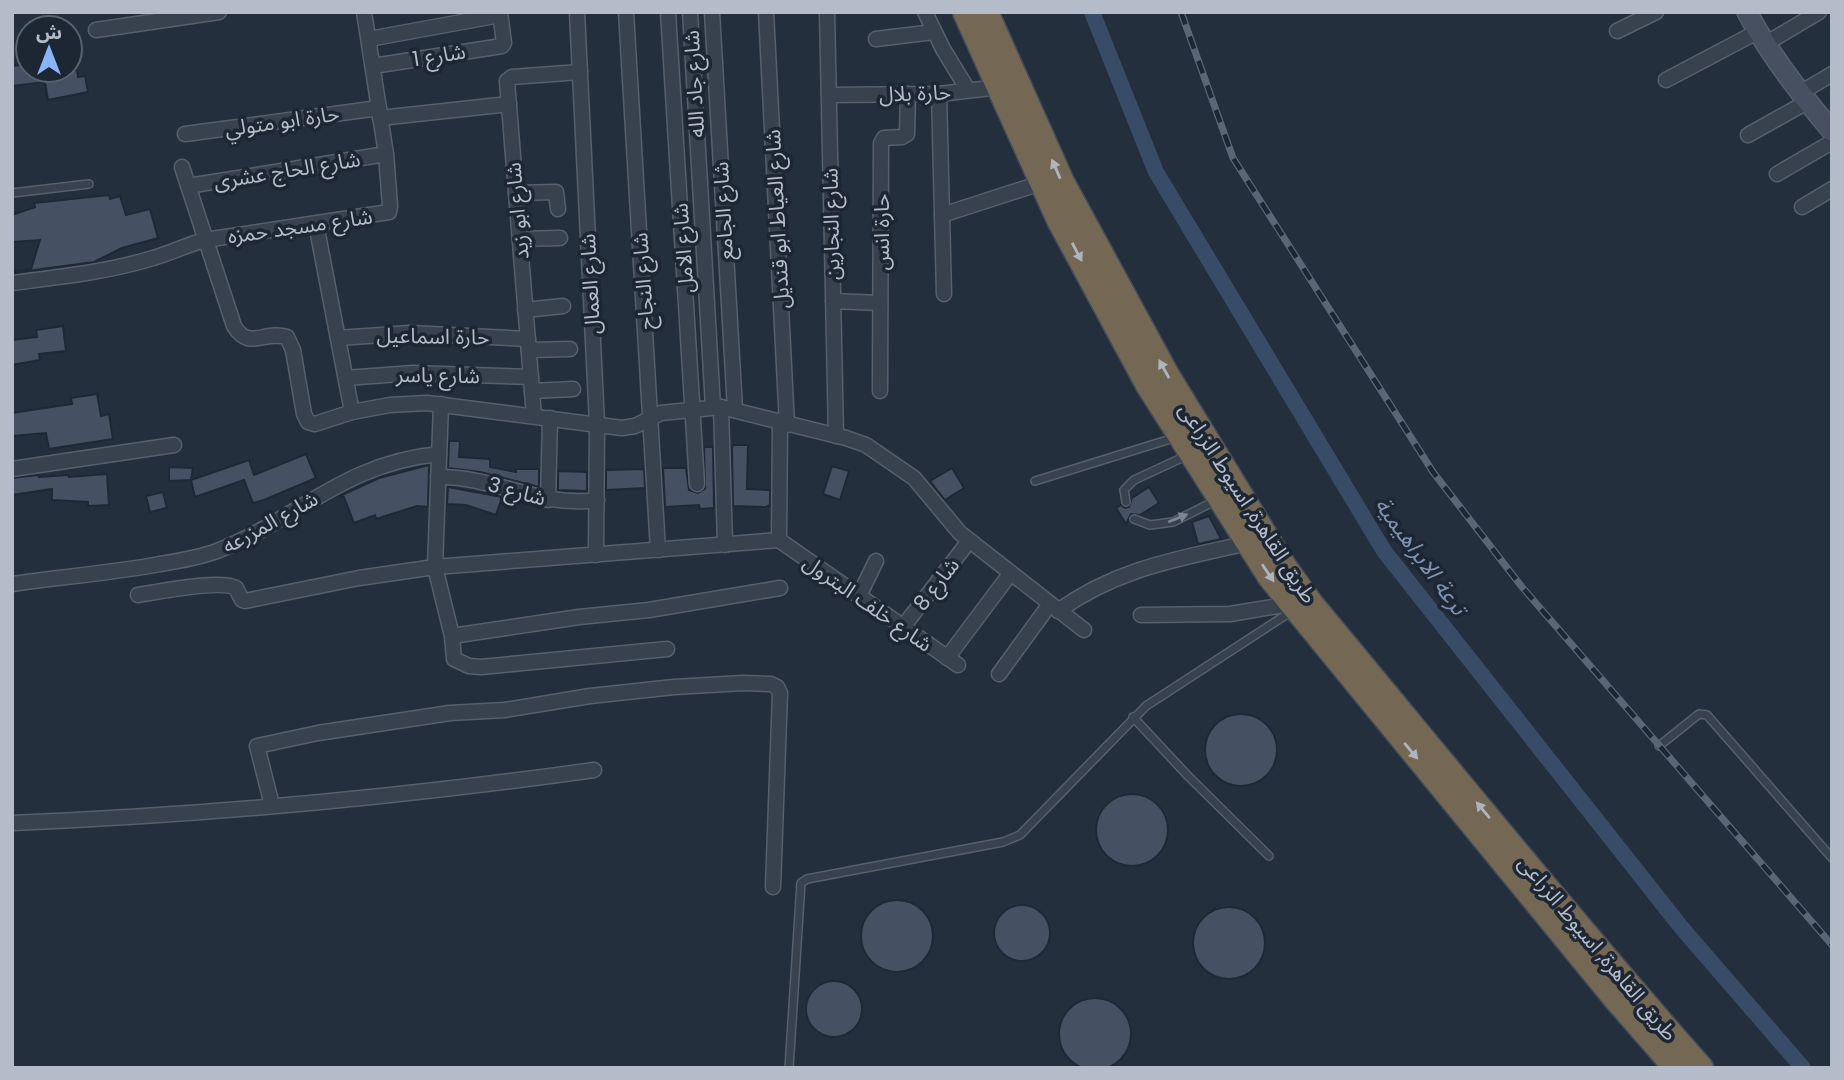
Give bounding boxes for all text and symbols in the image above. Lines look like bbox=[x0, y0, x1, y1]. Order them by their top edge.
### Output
north arrow bbox=[14, 14, 84, 84]
text: ش bbox=[36, 19, 62, 46]
street label: شارع جاد الله bbox=[677, 29, 712, 138]
street label: شارع 1 bbox=[410, 37, 468, 74]
street label: حارة بلال bbox=[878, 77, 952, 109]
street label: حارة ابو متولي bbox=[223, 99, 341, 145]
street label: شارع العياط ابو قنديل bbox=[758, 129, 797, 309]
street label: شارع الحاج عشرى bbox=[212, 144, 363, 197]
one-way arrow bbox=[1050, 159, 1062, 179]
street label: شارع ابو زيد bbox=[498, 161, 537, 261]
street label: شارع الجامع bbox=[706, 161, 741, 261]
street label: شارع النجارين bbox=[816, 168, 847, 280]
street label: حارة انس bbox=[867, 194, 896, 270]
street label: شارع مسجد حمزه bbox=[226, 201, 374, 252]
street label: شارع الامل bbox=[665, 202, 702, 294]
street label: شارع النجاح bbox=[625, 231, 662, 330]
street label: شارع العمال bbox=[573, 233, 608, 335]
one-way arrow bbox=[1071, 242, 1082, 262]
street label: حارة اسماعيل bbox=[376, 321, 490, 351]
one-way arrow bbox=[1158, 359, 1170, 378]
street label: شارع ياسر bbox=[395, 360, 480, 391]
street label: طريق القاهرة, اسيوط الزراعى bbox=[1172, 397, 1324, 609]
street label: شارع 3 bbox=[485, 469, 549, 514]
street label: شارع المزرعه bbox=[217, 484, 324, 561]
water label: ترعة الابراهيمية bbox=[1367, 490, 1477, 624]
one-way arrow bbox=[1168, 513, 1189, 524]
street label: شارع خلف البترول bbox=[797, 548, 938, 659]
street label: شارع 8 bbox=[906, 552, 967, 617]
one-way arrow bbox=[1261, 564, 1274, 583]
one-way arrow bbox=[1403, 741, 1418, 759]
one-way arrow bbox=[1476, 802, 1491, 819]
street label: طريق القاهرة, اسيوط الزراعى bbox=[1512, 849, 1684, 1047]

